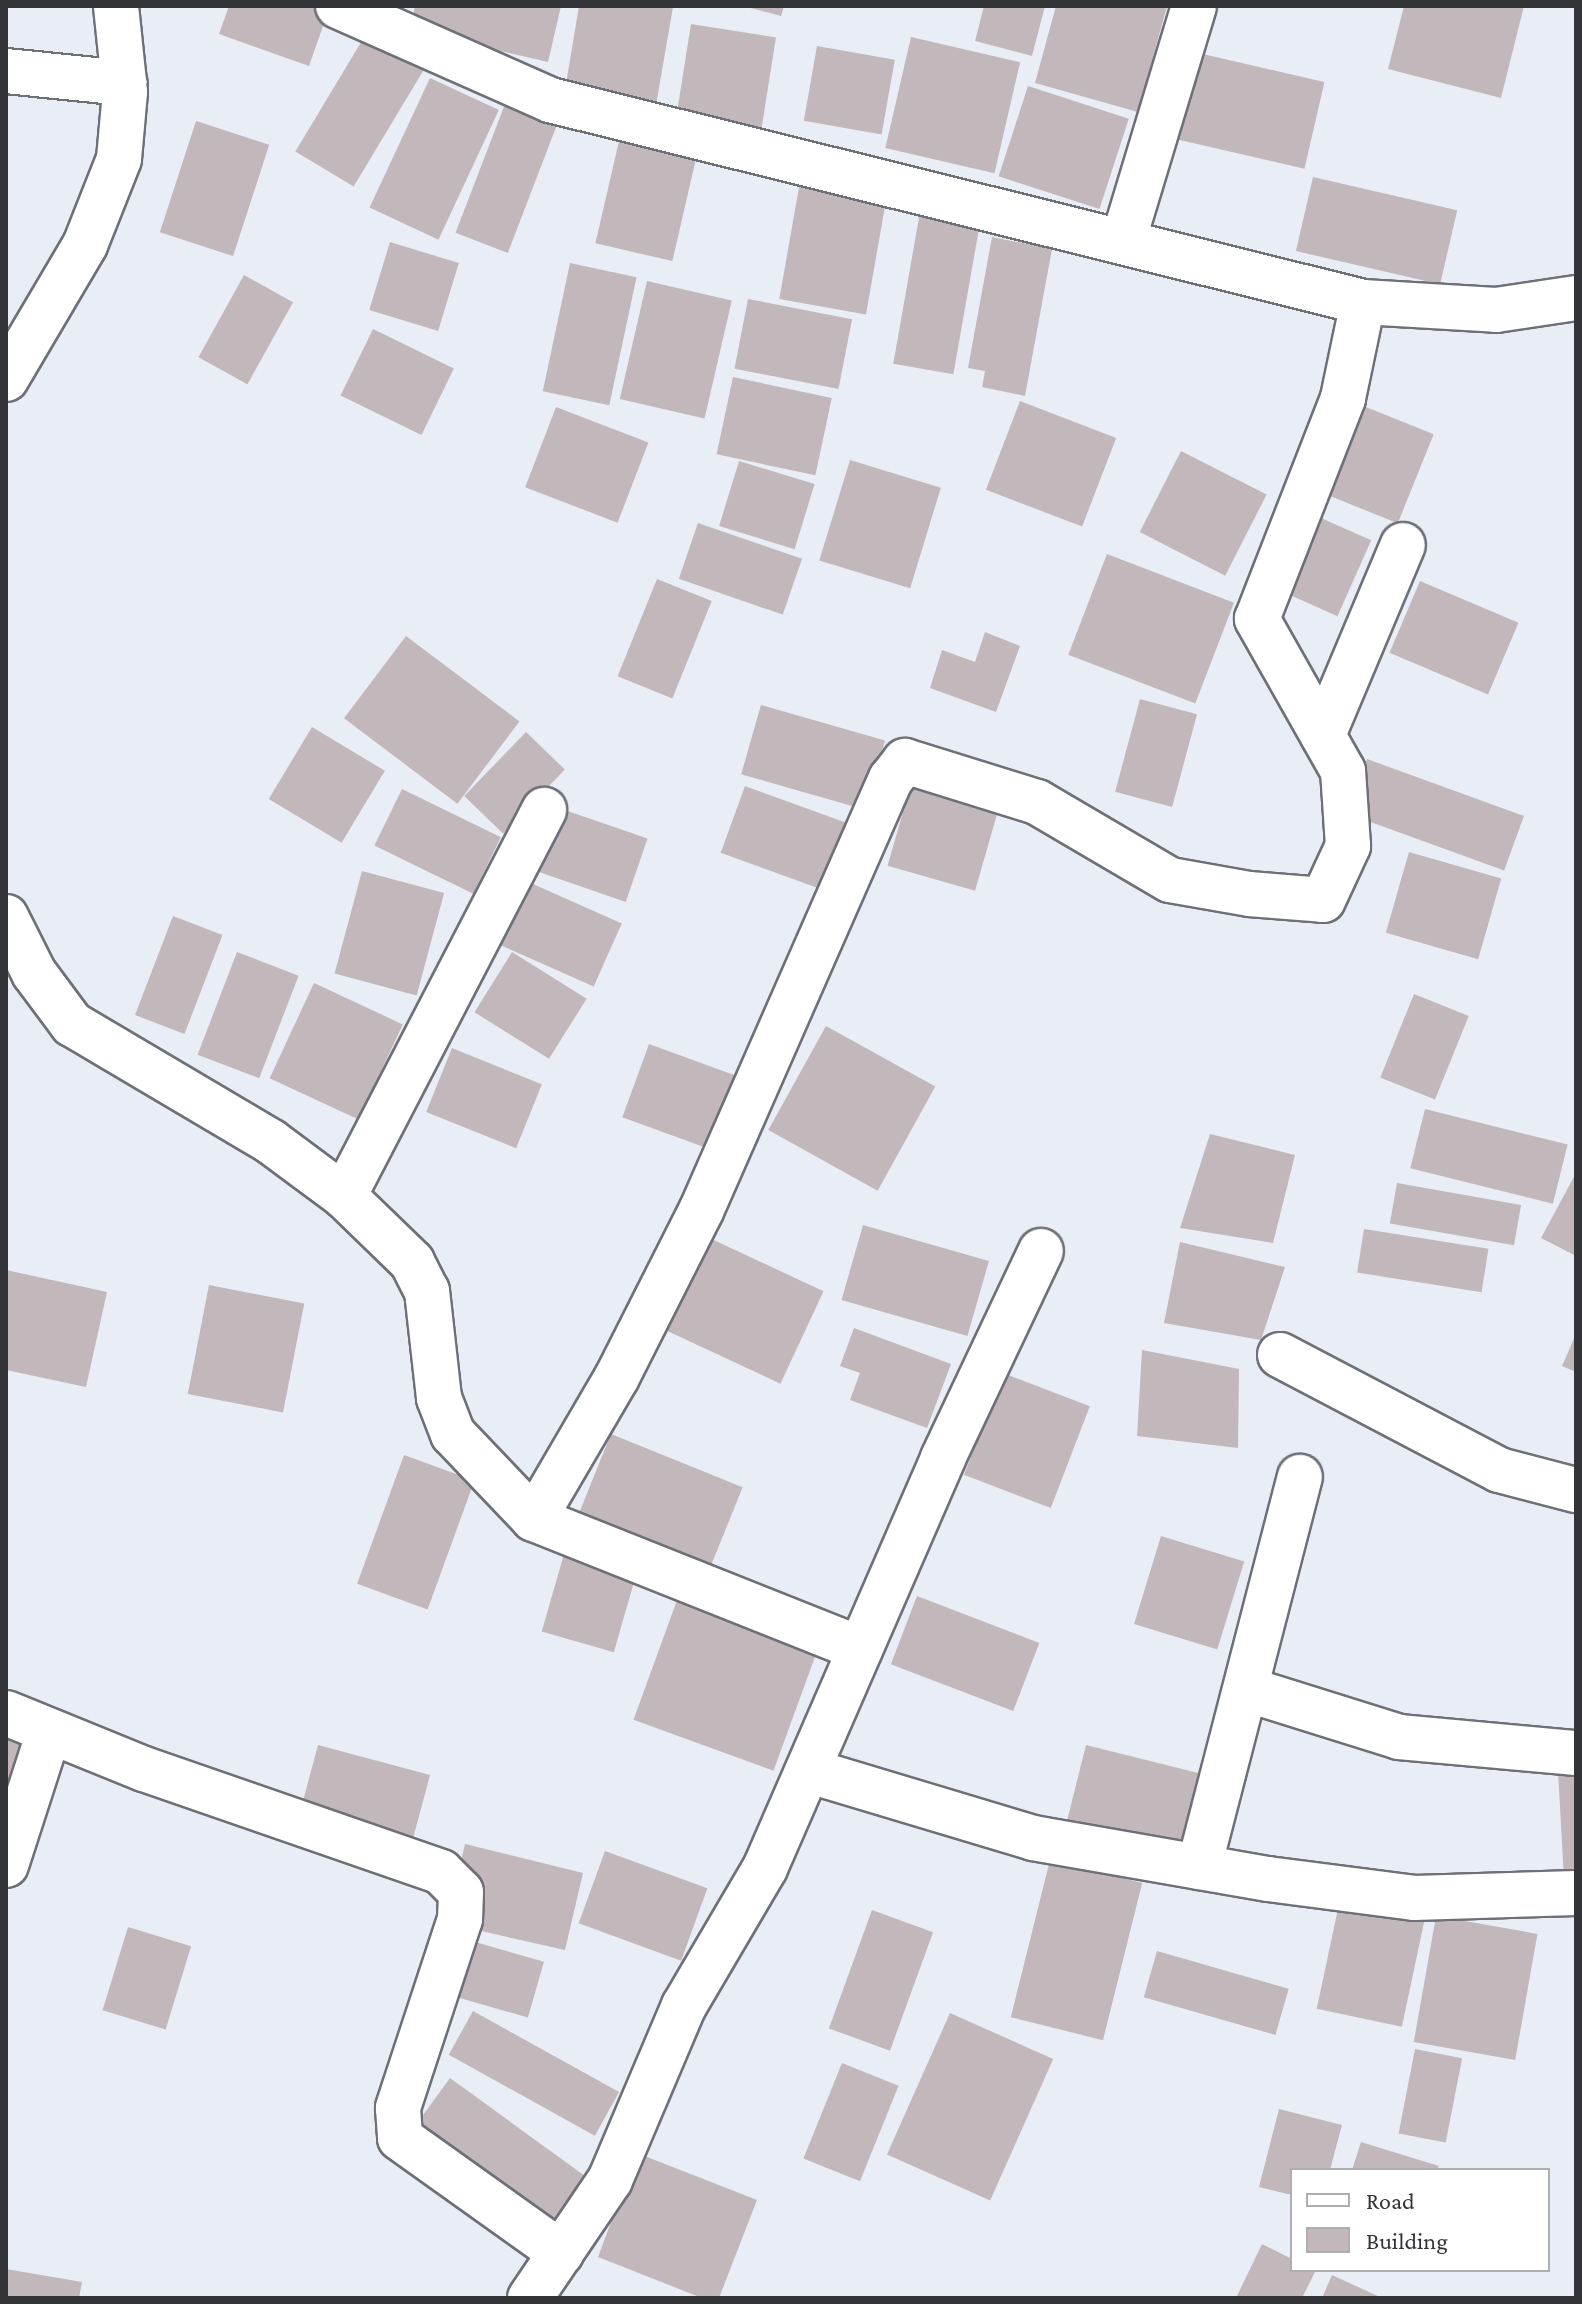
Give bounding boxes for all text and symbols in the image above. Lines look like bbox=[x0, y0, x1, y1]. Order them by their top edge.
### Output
legend bbox=[1290, 2168, 1550, 2272]
text: Road bbox=[1366, 2187, 1415, 2214]
text: Building bbox=[1366, 2227, 1448, 2254]

